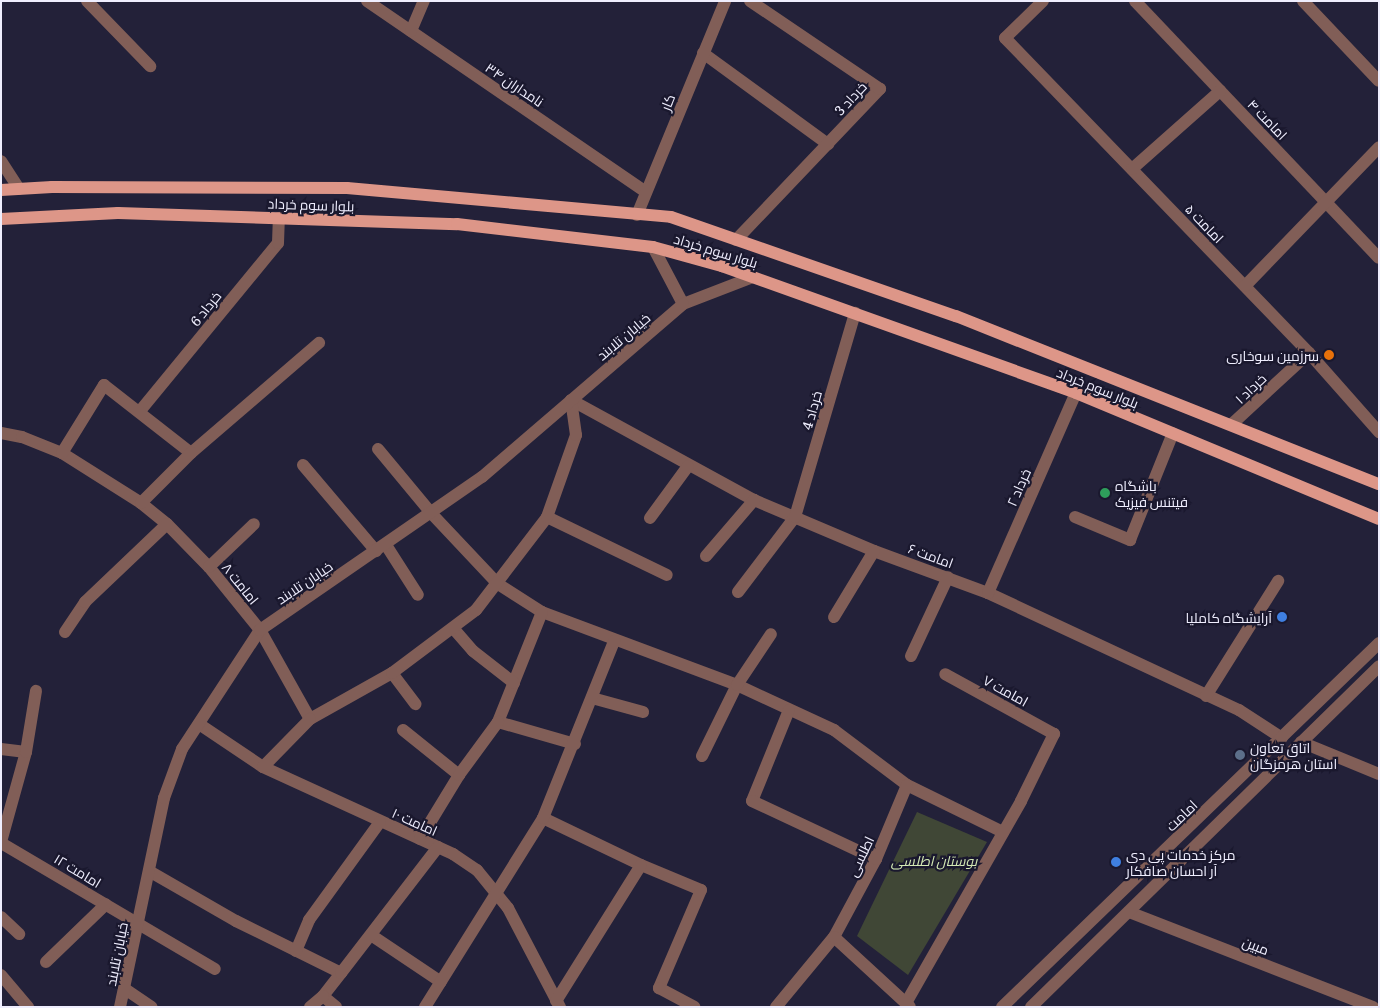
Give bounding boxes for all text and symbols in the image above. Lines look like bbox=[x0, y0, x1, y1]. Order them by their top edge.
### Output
street label: نامداران ۳۴ bbox=[483, 58, 547, 110]
street label: خرداد 3 bbox=[830, 78, 870, 118]
street label: کار bbox=[656, 91, 678, 113]
street label: امامت ۴ bbox=[1245, 95, 1291, 143]
street label: بلوار سوم خرداد bbox=[267, 194, 355, 214]
street label: امامت ۵ bbox=[1182, 200, 1228, 246]
street label: بلوار سوم خرداد bbox=[672, 229, 760, 271]
street label: خرداد 6 bbox=[186, 287, 224, 329]
street label: خیابان تلابند bbox=[593, 309, 653, 363]
place label: سرزمین سوخاری bbox=[1226, 347, 1319, 363]
marker: سرزمین سوخاری bbox=[1323, 349, 1335, 361]
street label: بلوار سوم خرداد bbox=[1055, 363, 1141, 411]
street label: خرداد ۱ bbox=[1231, 369, 1269, 407]
street label: خرداد 4 bbox=[797, 389, 825, 431]
street label: خرداد ۲ bbox=[1002, 466, 1034, 508]
place label: باشگاه فیتنس فیزیک bbox=[1115, 477, 1188, 510]
marker: باشگاه فیتنس فیزیک bbox=[1099, 487, 1111, 499]
street label: امامت ۶ bbox=[906, 539, 956, 571]
street label: خیابان تلابند bbox=[273, 557, 335, 607]
street label: امامت ۸ bbox=[219, 559, 263, 607]
place label: آرایشگاه کاملیا bbox=[1186, 609, 1272, 625]
marker: آرایشگاه کاملیا bbox=[1276, 611, 1288, 623]
street label: امامت ۷ bbox=[981, 671, 1031, 709]
place label: اتاق تعاون استان هرمزگان bbox=[1250, 739, 1337, 772]
marker: اتاق تعاون استان هرمزگان bbox=[1234, 749, 1246, 761]
street label: امامت bbox=[1162, 796, 1200, 834]
street label: امامت ۱۰ bbox=[390, 804, 440, 838]
street label: اطلسی bbox=[843, 833, 877, 879]
place label: مرکز خدمات پی دی آر احسان صافکار bbox=[1126, 846, 1235, 879]
street label: امامت ۱۲ bbox=[51, 849, 105, 891]
park label: بوستان اطلسی bbox=[891, 852, 977, 868]
marker: مرکز خدمات پی دی آر احسان صافکار bbox=[1110, 856, 1122, 868]
street label: خیابان تلابند bbox=[102, 921, 130, 987]
street label: مبین bbox=[1240, 932, 1272, 958]

